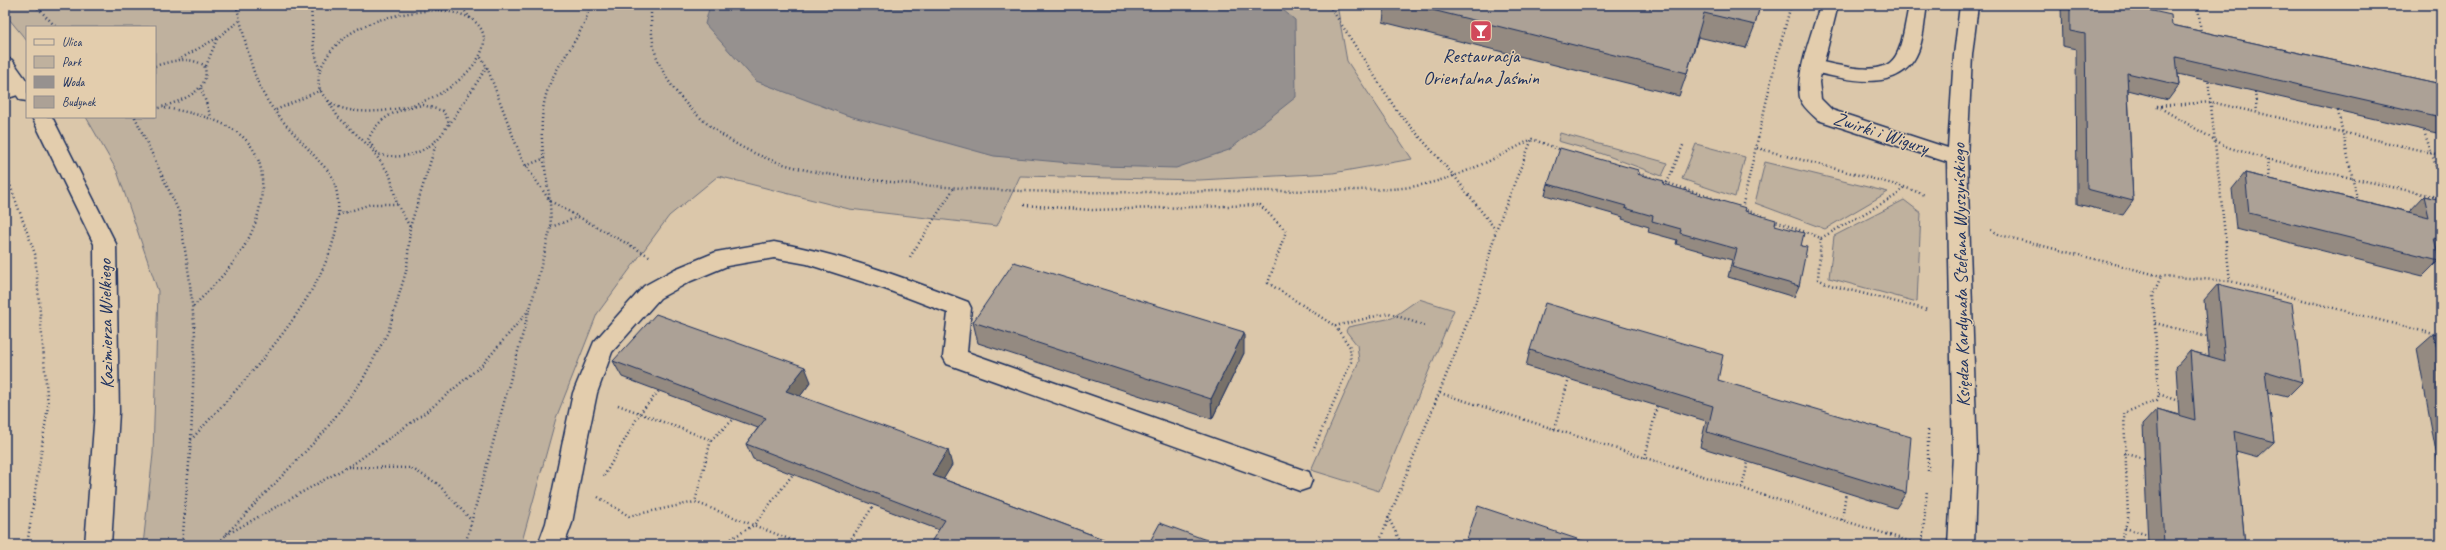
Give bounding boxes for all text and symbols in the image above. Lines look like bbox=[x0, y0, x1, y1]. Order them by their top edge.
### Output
bar icon: Restauracja Orientalna Jaśmin bbox=[1468, 18, 1494, 44]
legend bbox=[26, 26, 156, 118]
text: Ulica bbox=[62, 34, 83, 50]
place label: Restauracja Orientalna Jaśmin bbox=[1423, 44, 1539, 90]
text: Park bbox=[62, 54, 83, 70]
text: Woda bbox=[62, 74, 86, 90]
text: Budynek bbox=[62, 94, 97, 110]
street label: Żwirki i Wigury bbox=[1830, 106, 1933, 160]
street label: Księdza Kardynała Stefana Wyszyńskiego bbox=[1947, 142, 1975, 407]
street label: Kazimierza Wielkiego bbox=[93, 258, 119, 389]

